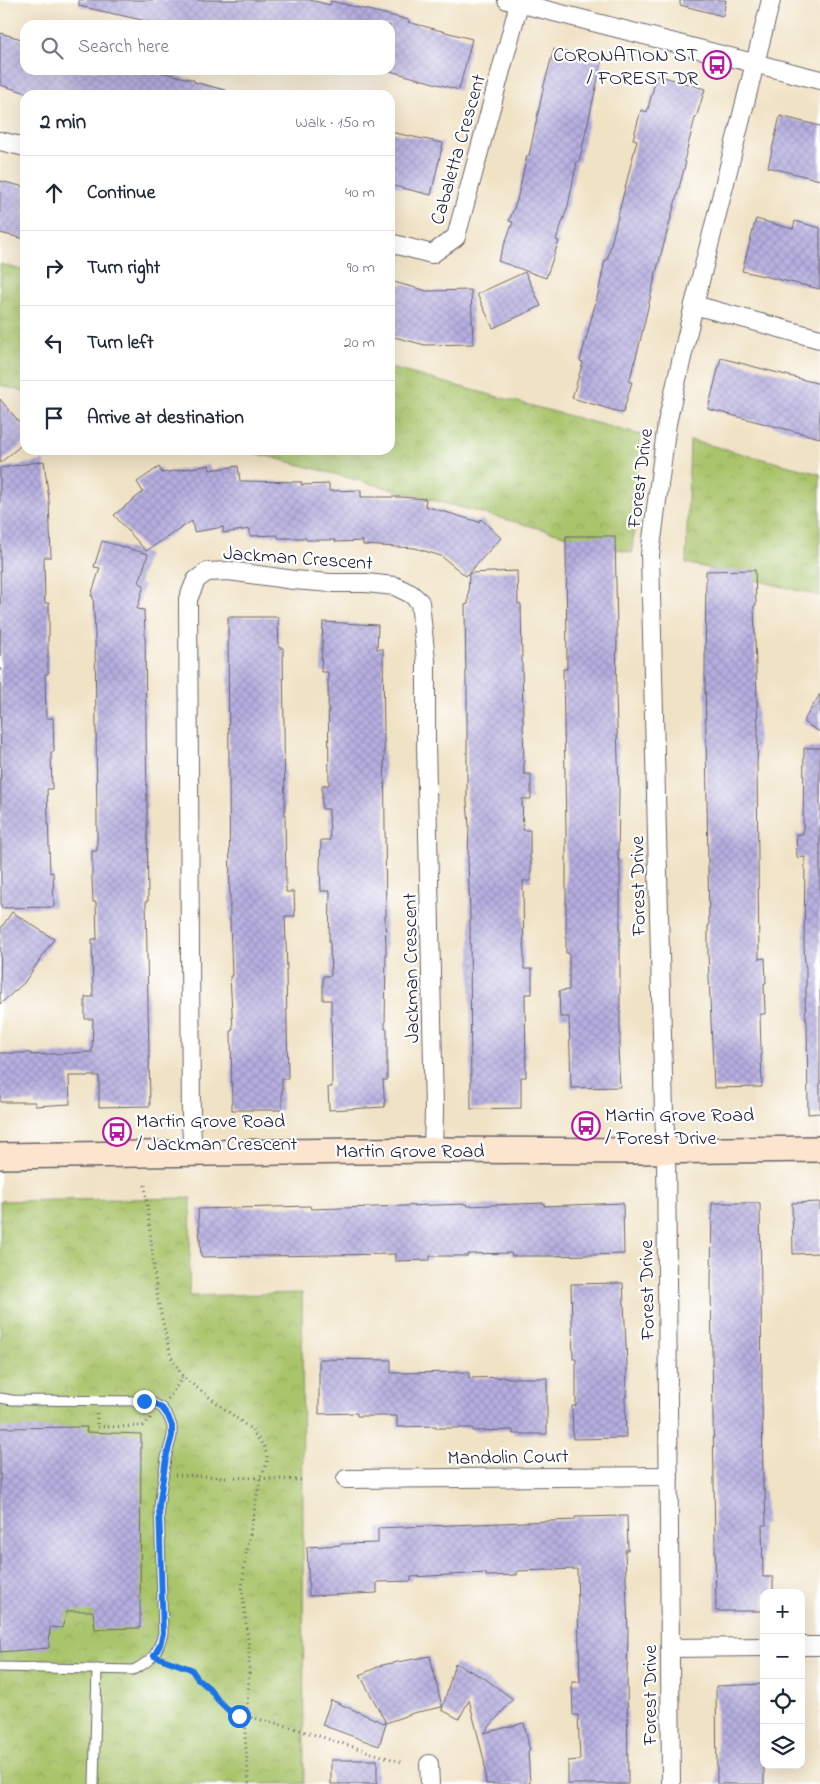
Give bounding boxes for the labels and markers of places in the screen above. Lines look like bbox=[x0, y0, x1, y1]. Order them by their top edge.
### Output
place label: CORONATION ST / FOREST DR bbox=[553, 42, 699, 94]
bus stop icon: CORONATION ST / FOREST DR bbox=[702, 50, 732, 80]
place label: Martin Grove Road / Forest Drive bbox=[605, 1102, 754, 1154]
place label: Martin Grove Road / Jackman Crescent bbox=[136, 1108, 298, 1160]
bus stop icon: Martin Grove Road / Forest Drive bbox=[571, 1111, 601, 1141]
bus stop icon: Martin Grove Road / Jackman Crescent bbox=[102, 1117, 132, 1147]

